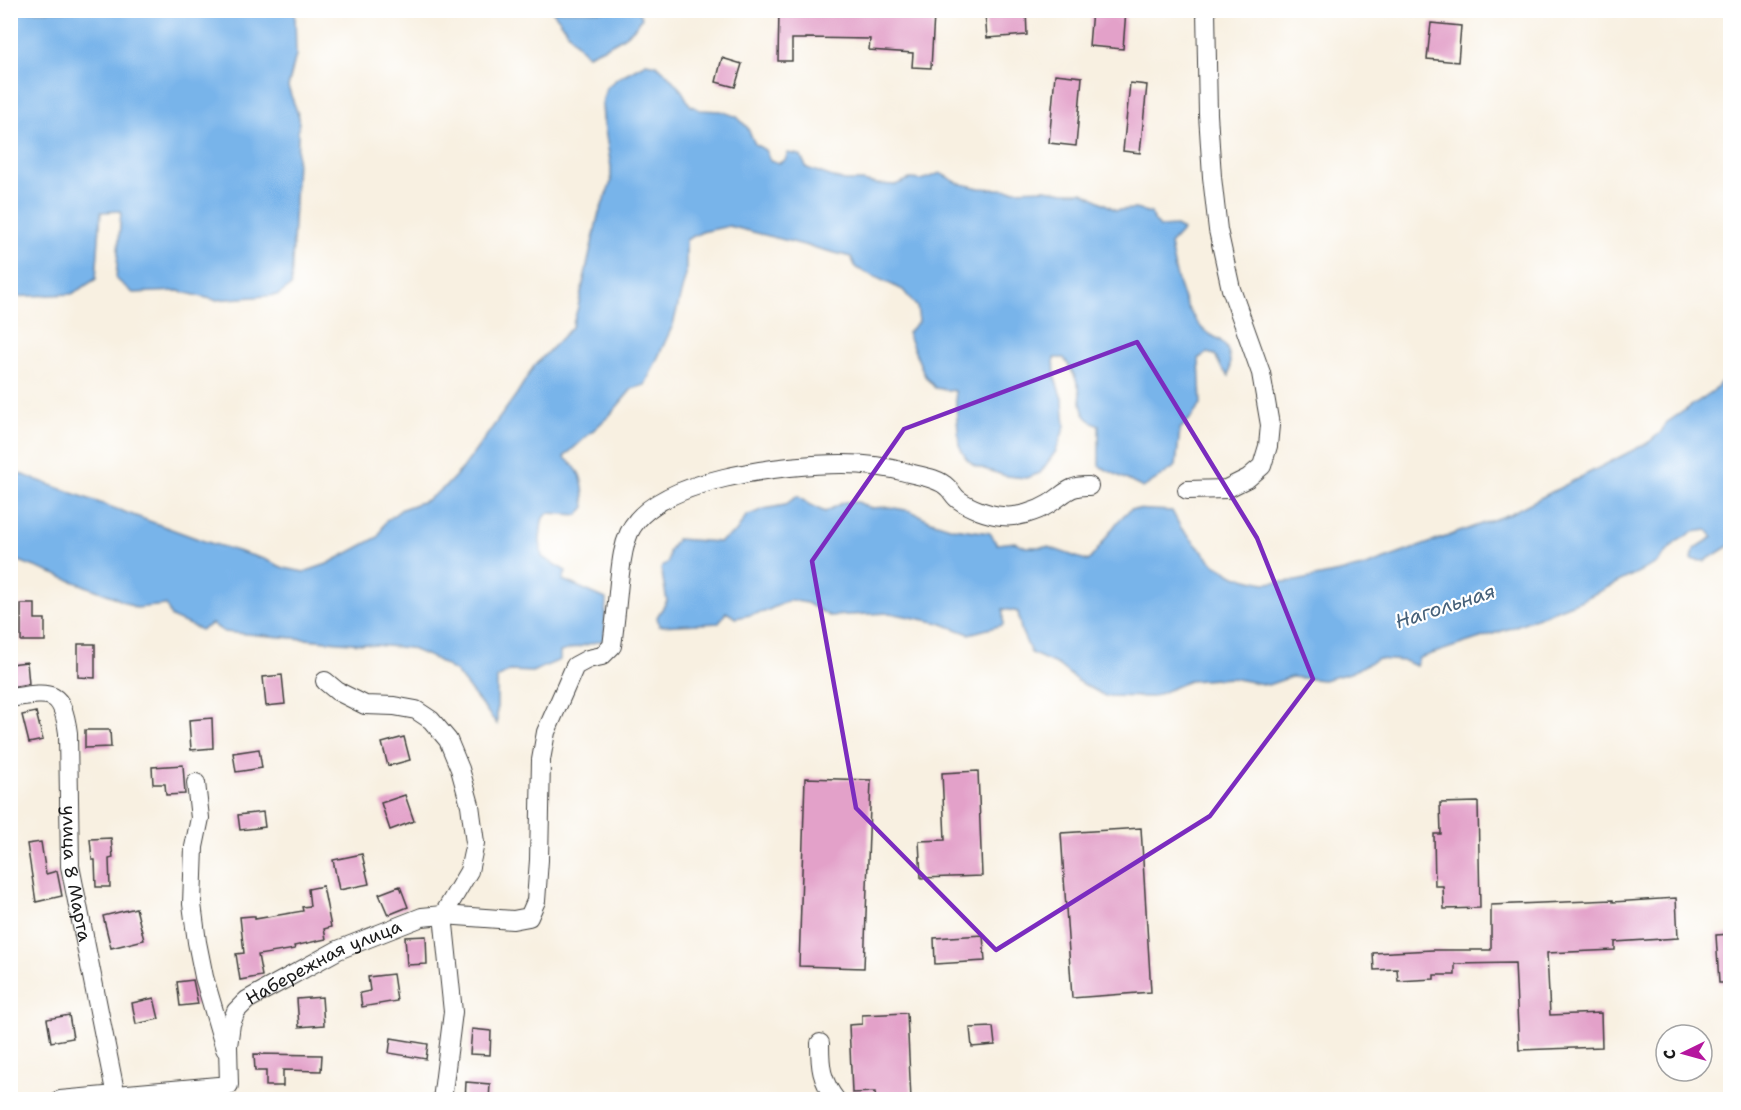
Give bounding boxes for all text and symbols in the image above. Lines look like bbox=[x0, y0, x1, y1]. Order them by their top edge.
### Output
water label: Нагольная bbox=[1392, 578, 1498, 634]
street label: улица 8 Марта bbox=[57, 805, 97, 944]
street label: Набережная улица bbox=[241, 914, 405, 1010]
north arrow bbox=[1654, 1023, 1714, 1083]
text: С bbox=[1659, 1048, 1680, 1060]

